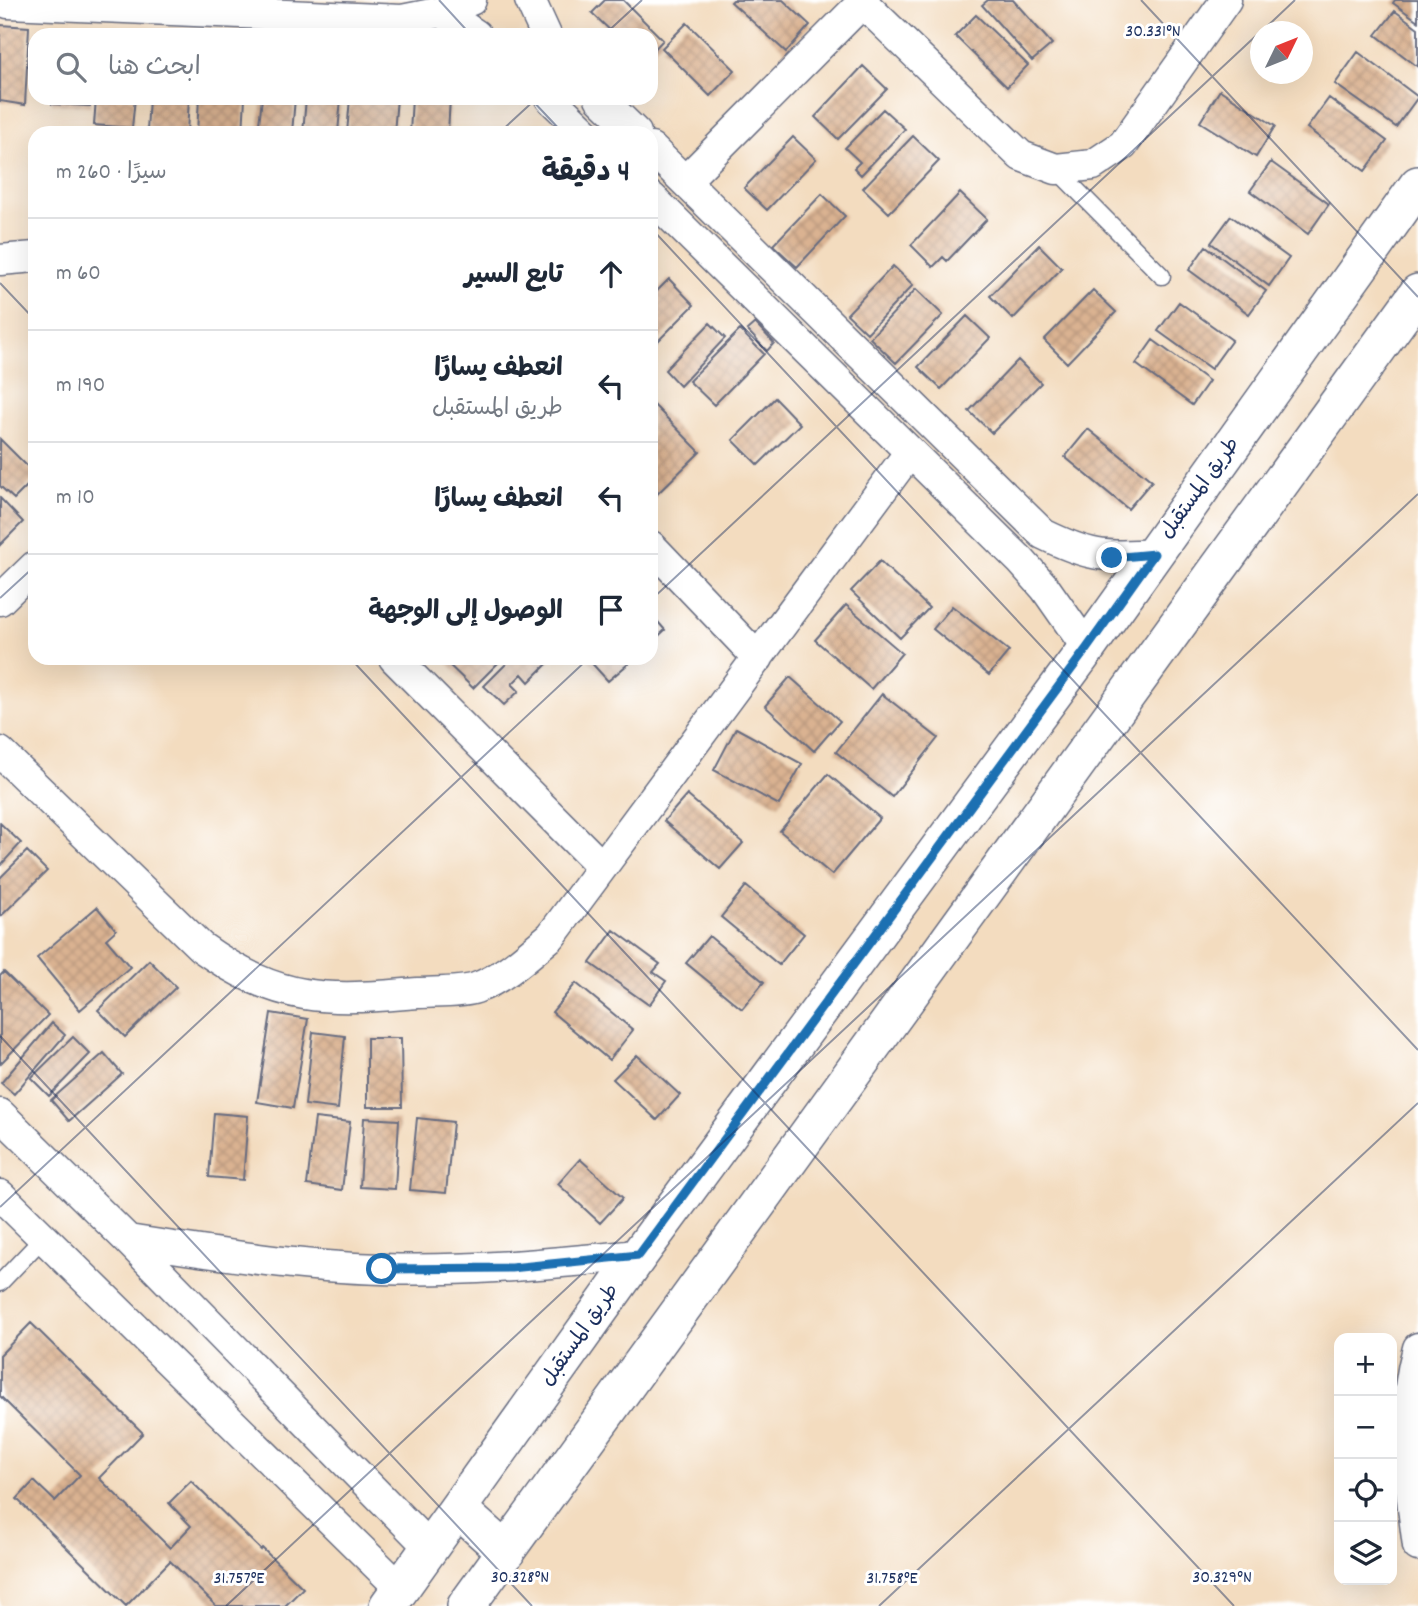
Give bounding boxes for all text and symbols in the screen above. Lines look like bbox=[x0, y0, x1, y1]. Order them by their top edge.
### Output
text: 30.331°N bbox=[1125, 20, 1181, 45]
north arrow bbox=[1250, 21, 1313, 84]
search box bbox=[28, 28, 658, 105]
icon: search bbox=[52, 48, 90, 86]
text: ابحث هنا bbox=[108, 50, 201, 87]
text: 4 دقيقة bbox=[541, 153, 630, 196]
text: سيرًا · 260 m bbox=[56, 157, 167, 190]
icon: ahead bbox=[592, 255, 630, 293]
text: 60 m bbox=[56, 258, 101, 291]
text: تابع السير bbox=[464, 258, 563, 295]
text: انعطف يسارًا bbox=[434, 351, 563, 388]
icon: left bbox=[592, 367, 630, 405]
text: 190 m bbox=[56, 370, 105, 403]
text: طريق المستقبل bbox=[432, 393, 563, 426]
street label: طريق المستقبل bbox=[1154, 432, 1248, 546]
icon: left bbox=[592, 479, 630, 517]
text: 10 m bbox=[56, 482, 95, 515]
text: انعطف يسارًا bbox=[434, 482, 563, 519]
route end bbox=[1096, 542, 1127, 573]
icon: arrive bbox=[592, 591, 630, 629]
text: الوصول إلى الوجهة bbox=[368, 594, 563, 631]
route start bbox=[366, 1253, 397, 1284]
street label: طريق المستقبل bbox=[534, 1278, 628, 1394]
map controls bbox=[1334, 1333, 1397, 1585]
button: + bbox=[1334, 1333, 1397, 1396]
button: − bbox=[1334, 1396, 1397, 1459]
button: locate bbox=[1334, 1459, 1397, 1522]
button: layers bbox=[1334, 1522, 1397, 1585]
text: 30.328°N bbox=[491, 1566, 549, 1591]
text: 30.329°N bbox=[1192, 1566, 1252, 1591]
text: 31.757°E bbox=[214, 1567, 265, 1592]
text: 31.758°E bbox=[866, 1567, 918, 1592]

